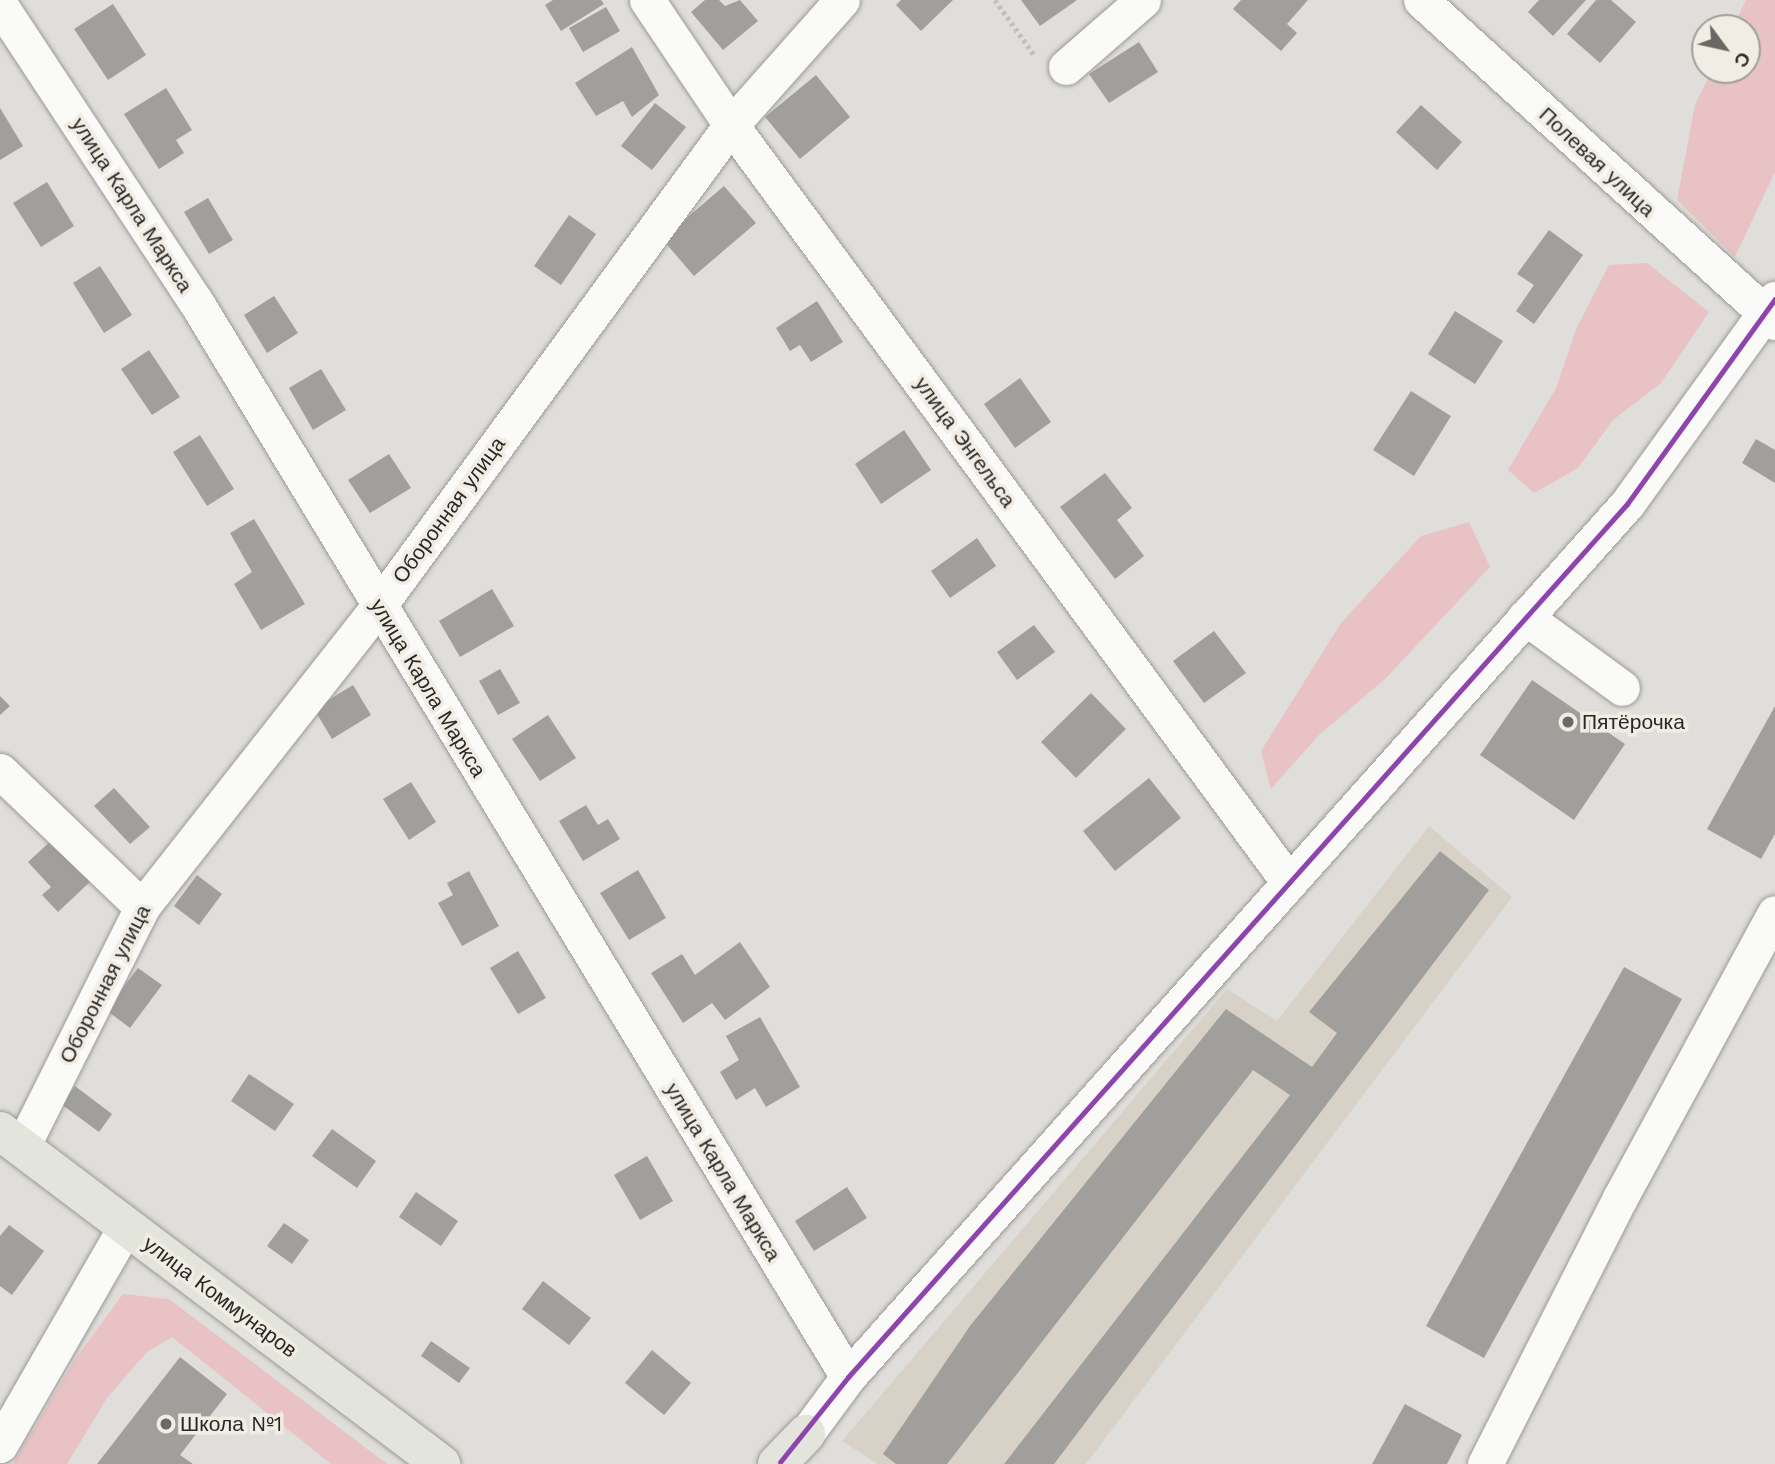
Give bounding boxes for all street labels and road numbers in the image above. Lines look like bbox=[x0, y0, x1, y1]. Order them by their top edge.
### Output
street label: Полевая улица bbox=[1534, 102, 1660, 222]
street label: улица Карла Маркса bbox=[66, 113, 198, 297]
street label: улица Энгельса bbox=[909, 372, 1021, 512]
street label: Оборонная улица bbox=[388, 432, 510, 588]
street label: улица Карла Маркса bbox=[365, 594, 491, 782]
street label: Оборонная улица bbox=[54, 901, 156, 1067]
street label: улица Карла Маркса bbox=[660, 1078, 786, 1266]
street label: улица Коммунаров bbox=[138, 1231, 302, 1363]

